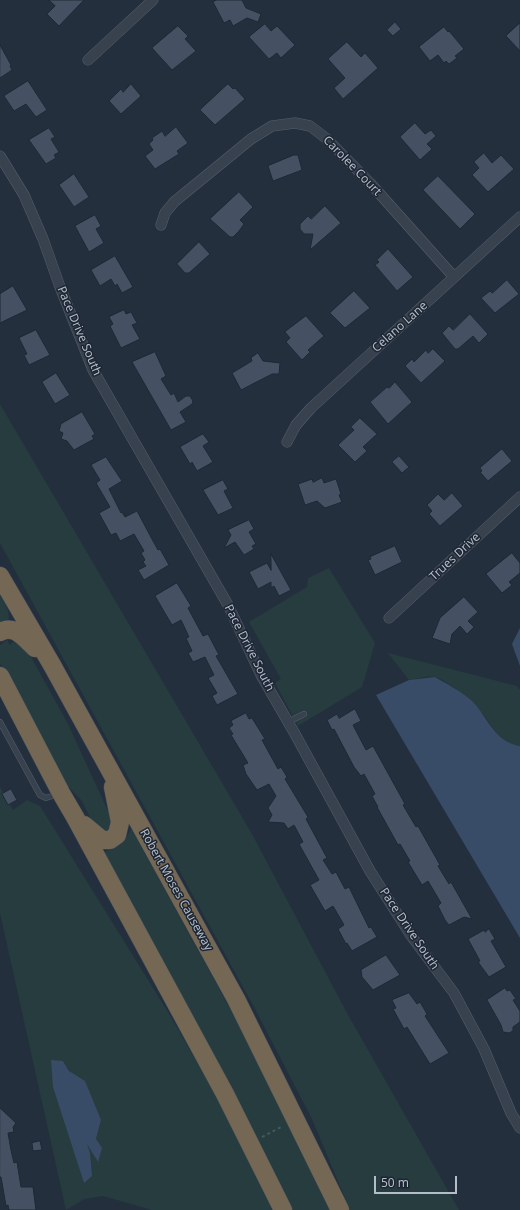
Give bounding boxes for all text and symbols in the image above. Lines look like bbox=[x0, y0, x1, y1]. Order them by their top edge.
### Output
street label: Carolee Court bbox=[320, 133, 384, 199]
street label: Pace Drive South bbox=[54, 284, 104, 378]
street label: Celano Lane bbox=[369, 299, 431, 355]
street label: Trues Drive bbox=[427, 530, 483, 584]
street label: Pace Drive South bbox=[221, 602, 277, 694]
street label: Robert Moses Causeway bbox=[136, 827, 216, 953]
street label: Pace Drive South bbox=[376, 885, 442, 973]
scale bar bbox=[376, 1168, 459, 1194]
text: 50 m bbox=[381, 1174, 409, 1191]

